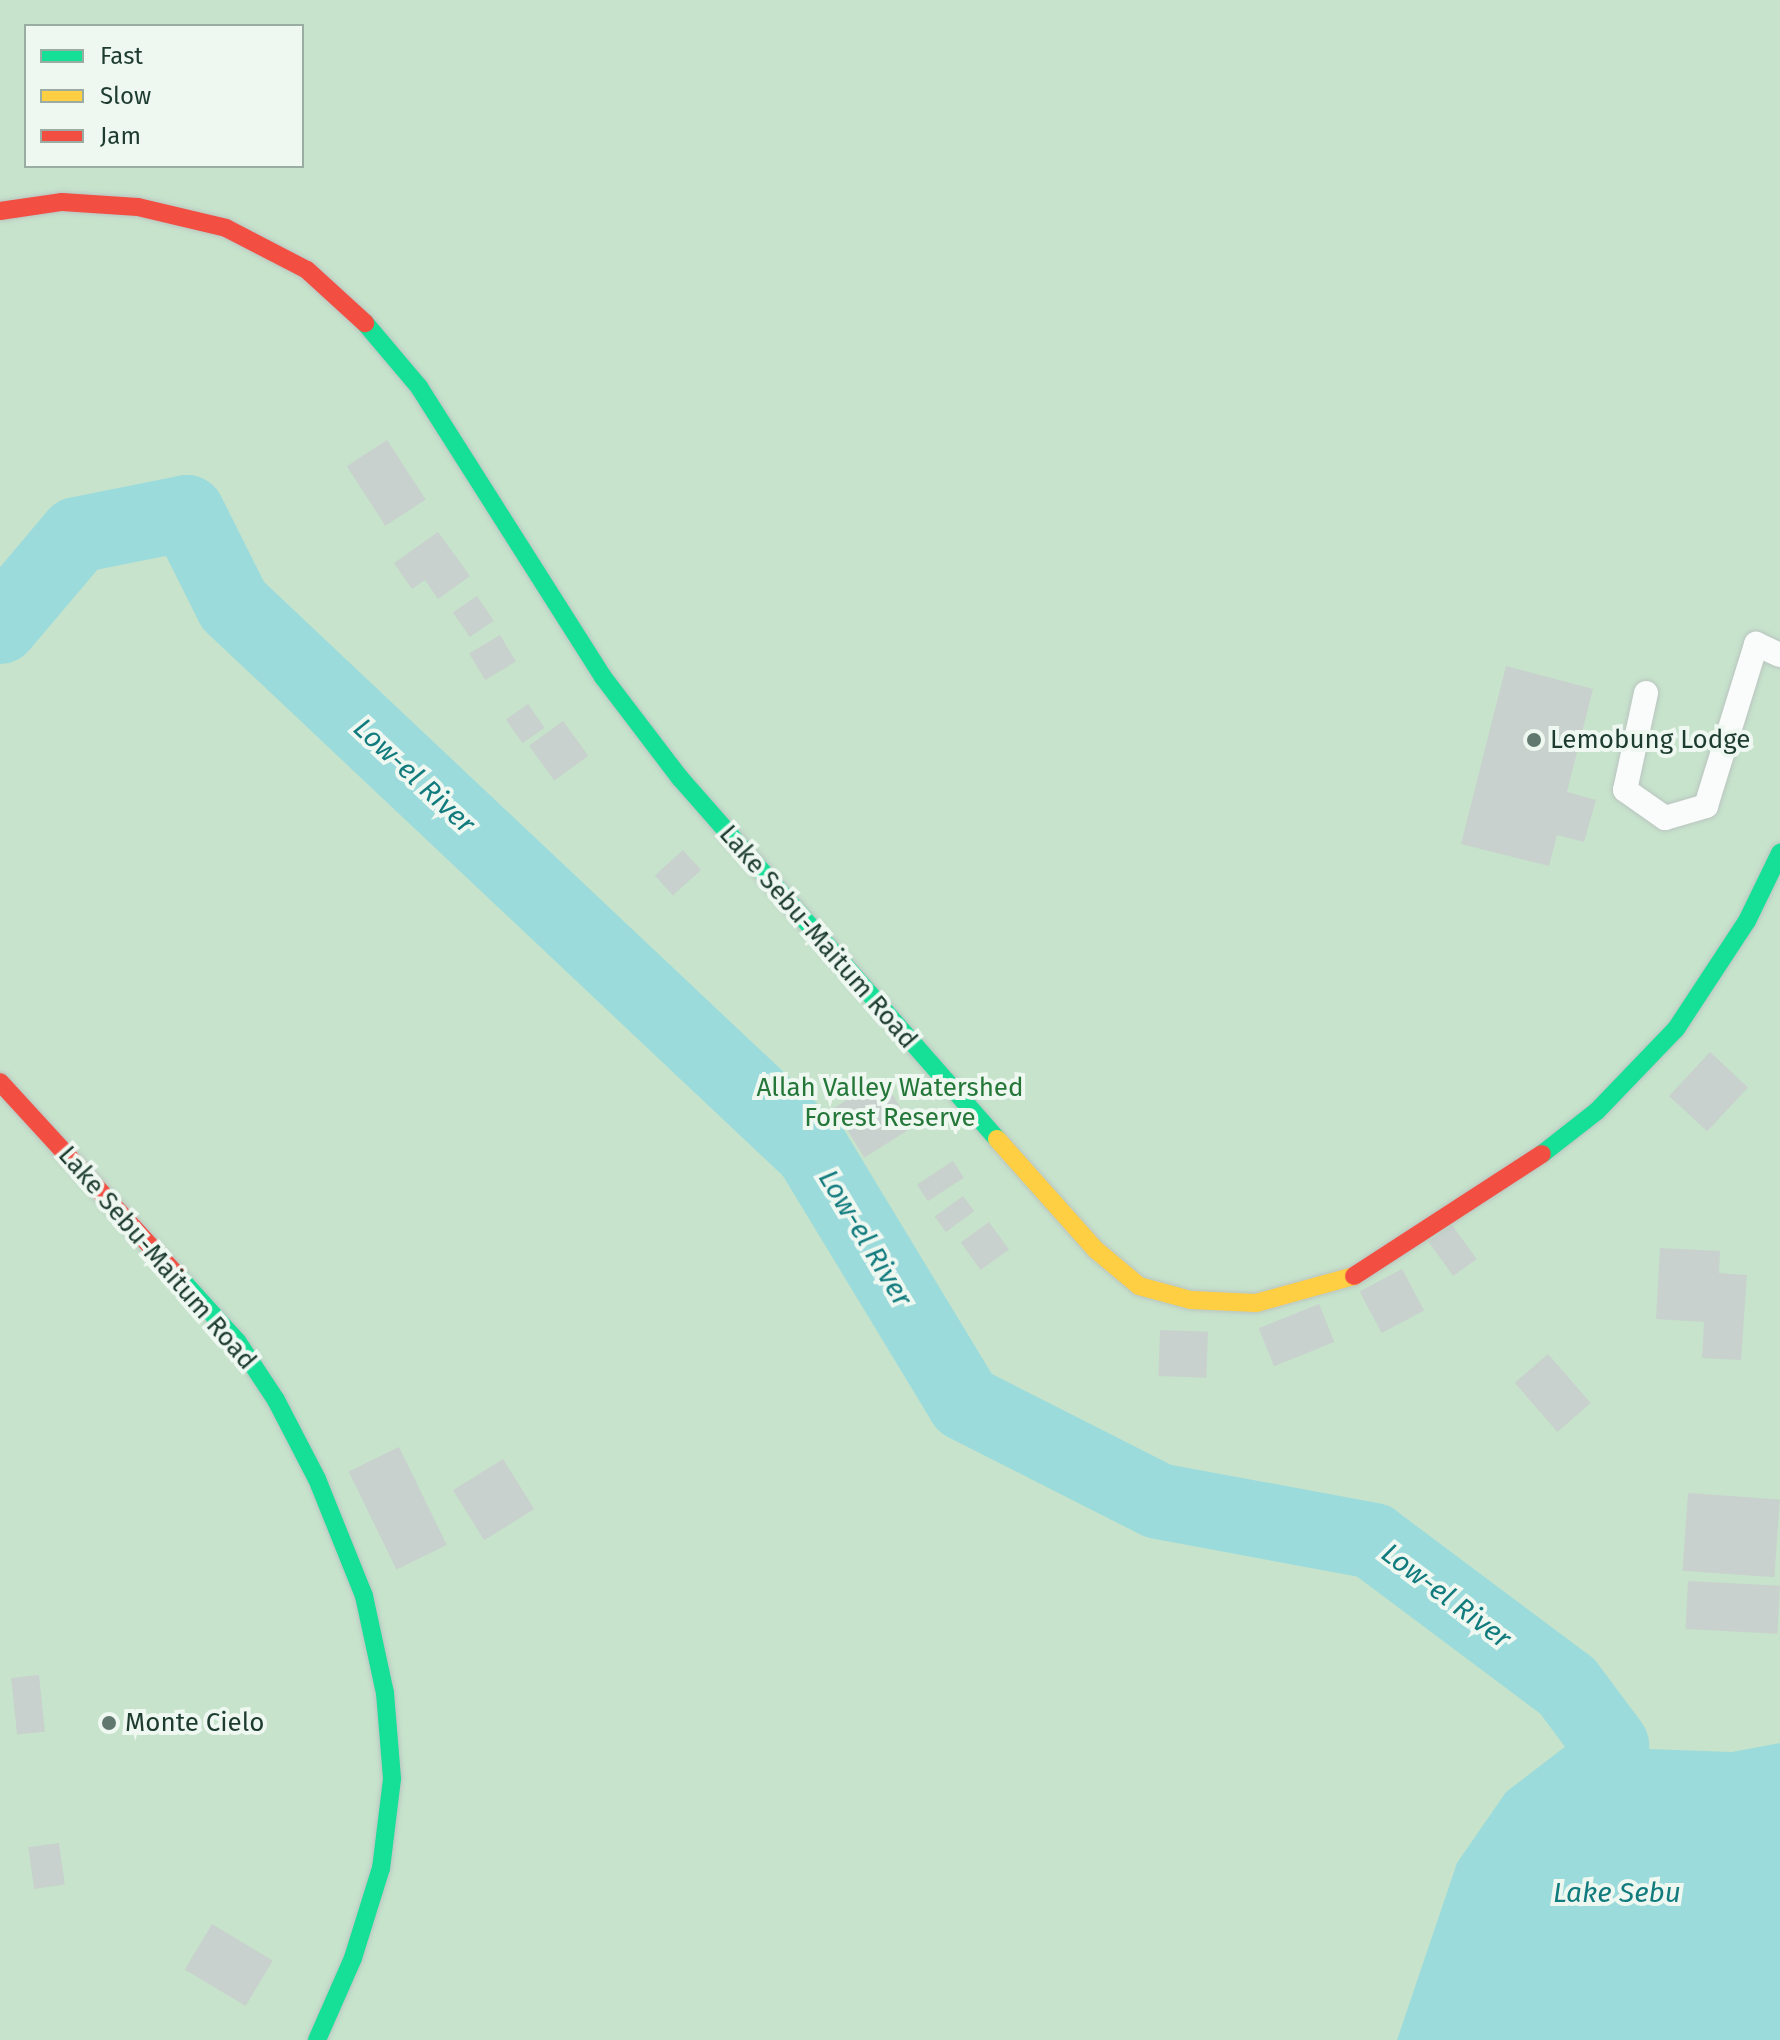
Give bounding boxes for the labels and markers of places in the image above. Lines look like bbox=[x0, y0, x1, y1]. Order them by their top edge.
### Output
place label: Lemobung Lodge bbox=[1550, 724, 1750, 756]
marker: Lemobung Lodge bbox=[1525, 731, 1543, 749]
place label: Monte Cielo bbox=[125, 1707, 264, 1739]
marker: Monte Cielo bbox=[100, 1714, 118, 1732]

